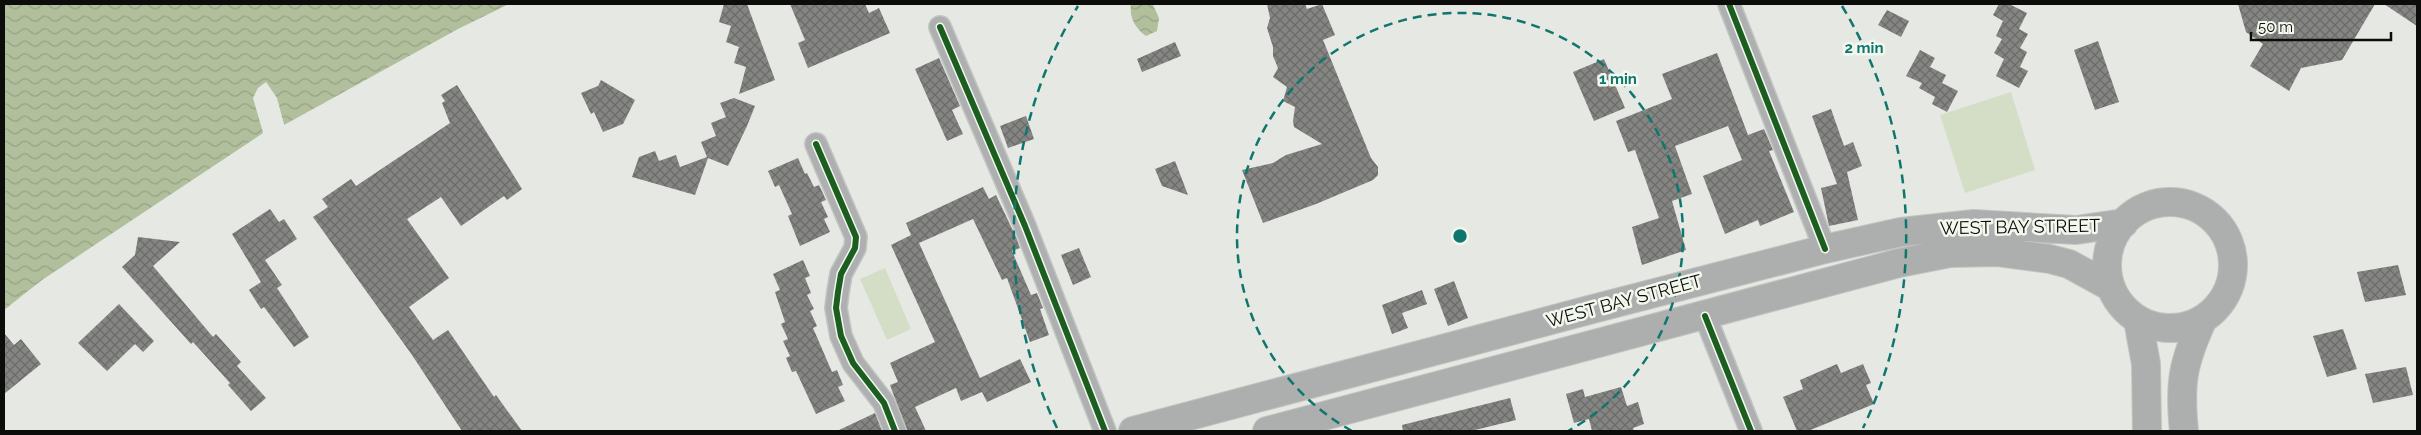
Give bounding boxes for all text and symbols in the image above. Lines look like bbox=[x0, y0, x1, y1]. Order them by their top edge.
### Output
scale bar bbox=[2251, 10, 2391, 42]
text: 50 m bbox=[2258, 18, 2293, 36]
text: 2 min bbox=[1845, 39, 1883, 57]
text: 1 min bbox=[1599, 70, 1637, 88]
street label: WEST BAY STREET bbox=[1940, 215, 2100, 238]
centre of rings bbox=[1451, 227, 1469, 245]
street label: WEST BAY STREET bbox=[1544, 270, 1704, 331]

